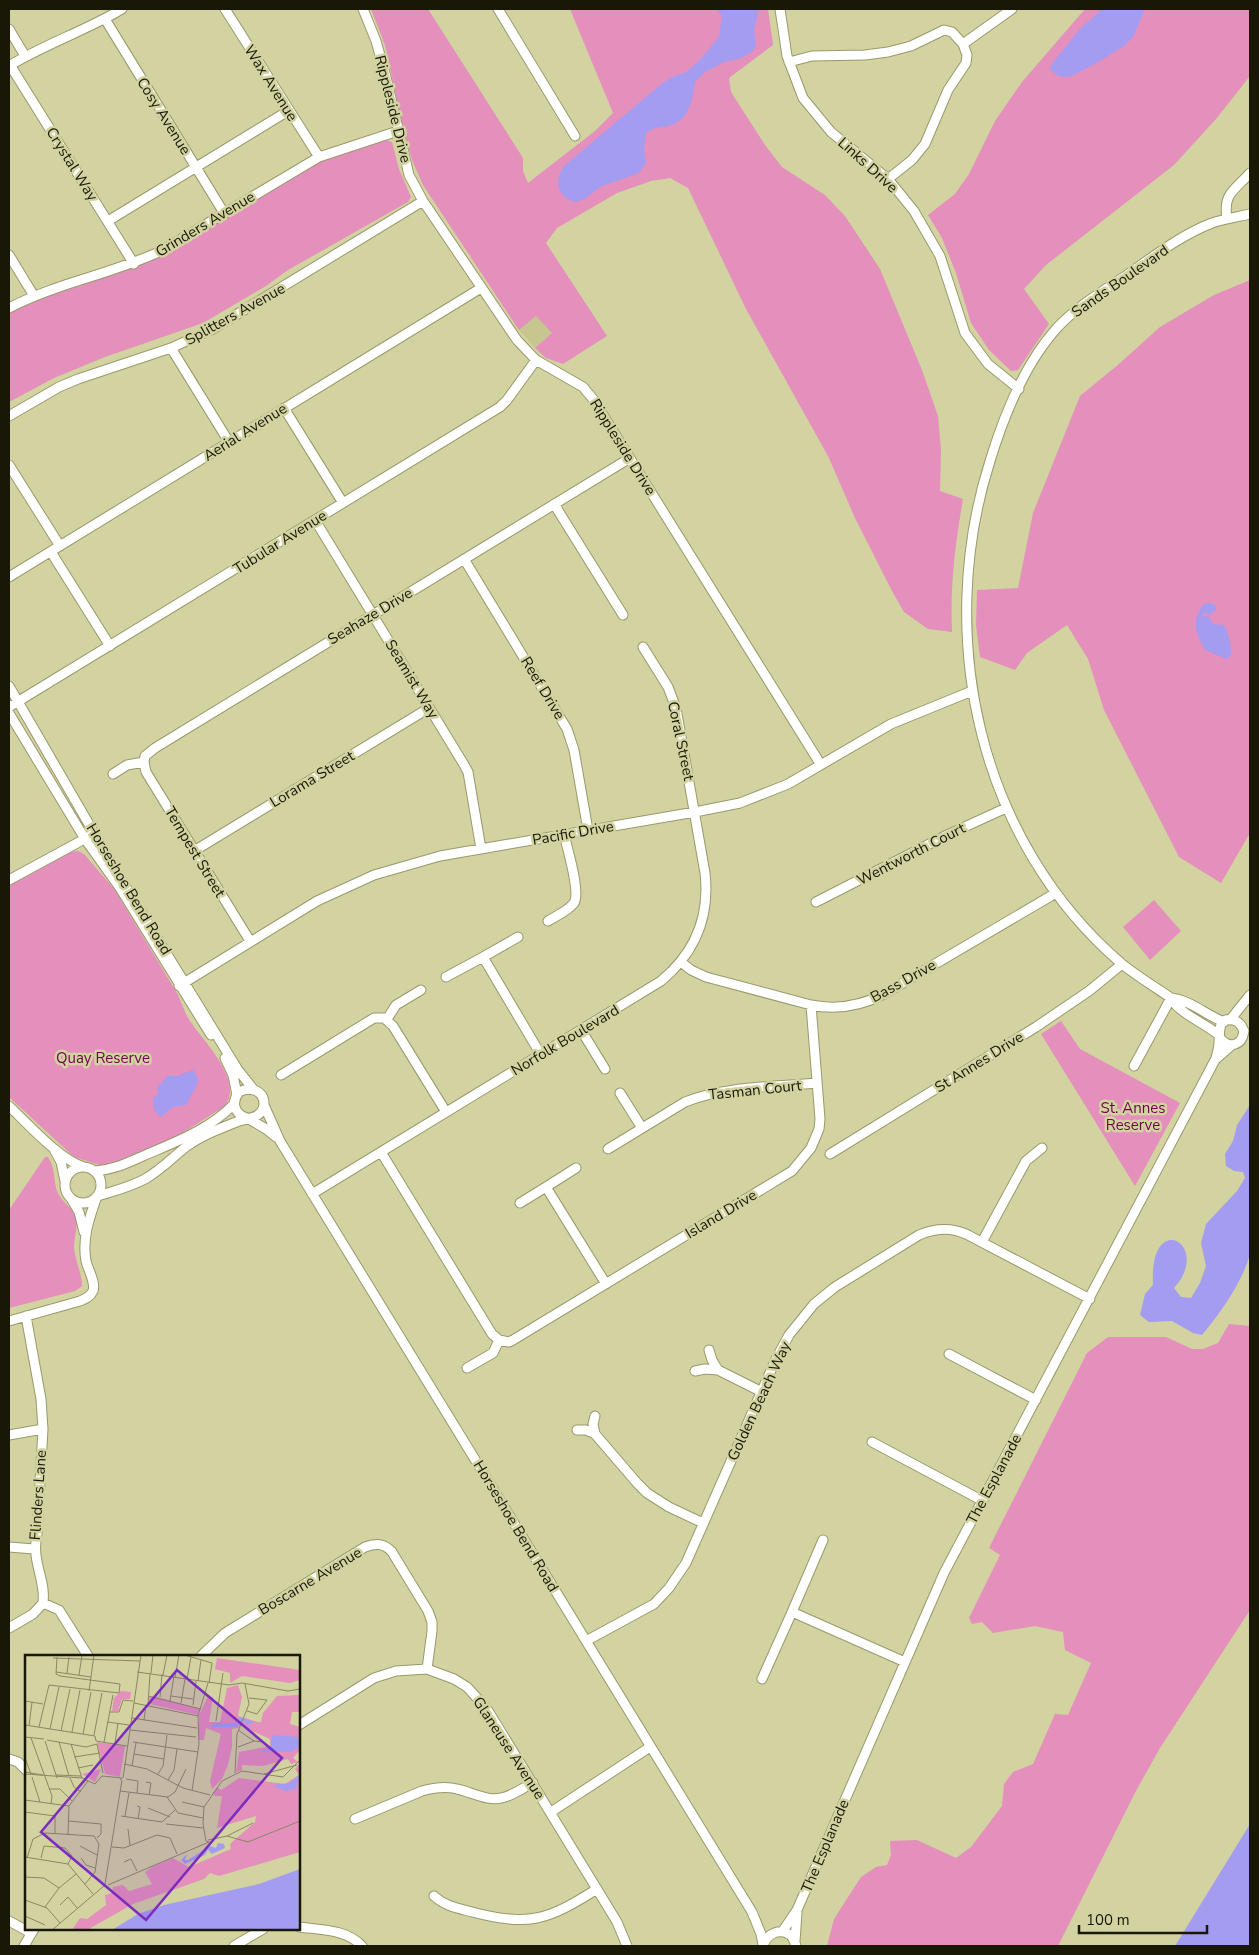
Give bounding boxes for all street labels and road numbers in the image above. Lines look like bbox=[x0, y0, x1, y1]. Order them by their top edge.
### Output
street label: Wax Avenue bbox=[240, 41, 302, 125]
street label: Rippleside Drive bbox=[370, 53, 416, 165]
street label: Cosy Avenue bbox=[132, 74, 196, 158]
street label: Crystal Way bbox=[41, 123, 103, 205]
street label: Links Drive bbox=[834, 133, 902, 197]
street label: Grinders Avenue bbox=[152, 186, 258, 262]
street label: Sands Boulevard bbox=[1067, 240, 1173, 322]
street label: Splitters Avenue bbox=[181, 278, 289, 350]
street label: Rippleside Drive bbox=[585, 395, 661, 499]
street label: Aerial Avenue bbox=[199, 398, 291, 466]
street label: Tubular Avenue bbox=[230, 505, 330, 579]
street label: Seahaze Drive bbox=[324, 583, 416, 649]
street label: Seamist Way bbox=[381, 636, 444, 723]
street label: Reef Drive bbox=[516, 653, 570, 723]
street label: Coral Street bbox=[663, 700, 699, 783]
street label: Lorama Street bbox=[266, 746, 359, 812]
street label: Tempest Street bbox=[160, 803, 230, 902]
street label: Pacific Drive bbox=[531, 816, 615, 850]
street label: Wentworth Court bbox=[853, 818, 969, 890]
street label: Horseshoe Bend Road bbox=[82, 819, 176, 959]
street label: Bass Drive bbox=[867, 955, 939, 1007]
street label: Norfolk Boulevard bbox=[507, 1000, 623, 1080]
street label: St Annes Drive bbox=[931, 1027, 1027, 1097]
street label: Tasman Court bbox=[707, 1075, 803, 1105]
street label: Island Drive bbox=[682, 1185, 761, 1243]
street label: Golden Beach Way bbox=[723, 1338, 796, 1464]
street label: The Esplanade bbox=[962, 1430, 1026, 1528]
street label: Flinders Lane bbox=[25, 1449, 51, 1541]
street label: Horseshoe Bend Road bbox=[469, 1456, 563, 1596]
street label: Boscarne Avenue bbox=[255, 1542, 365, 1620]
street label: Glaneuse Avenue bbox=[468, 1693, 550, 1803]
street label: The Esplanade bbox=[796, 1796, 854, 1896]

